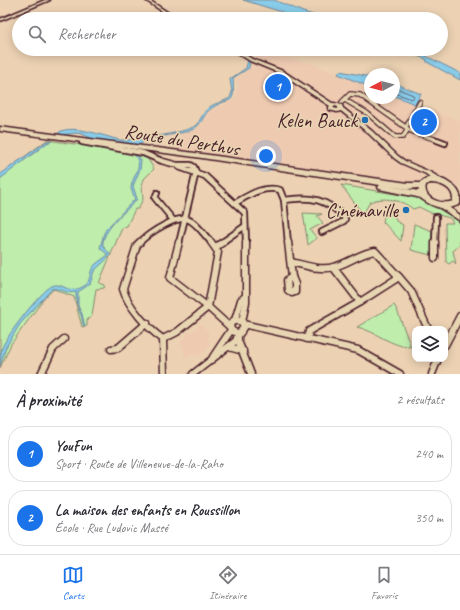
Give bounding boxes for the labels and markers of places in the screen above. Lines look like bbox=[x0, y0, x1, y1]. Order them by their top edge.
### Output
pin: 1 bbox=[265, 72, 291, 102]
pin: 2 bbox=[411, 107, 437, 137]
place label: Kelen Bauck bbox=[277, 108, 359, 133]
marker: Kelen Bauck bbox=[360, 115, 370, 125]
place label: Cinémaville bbox=[326, 198, 399, 223]
marker: Cinémaville bbox=[401, 205, 411, 215]

